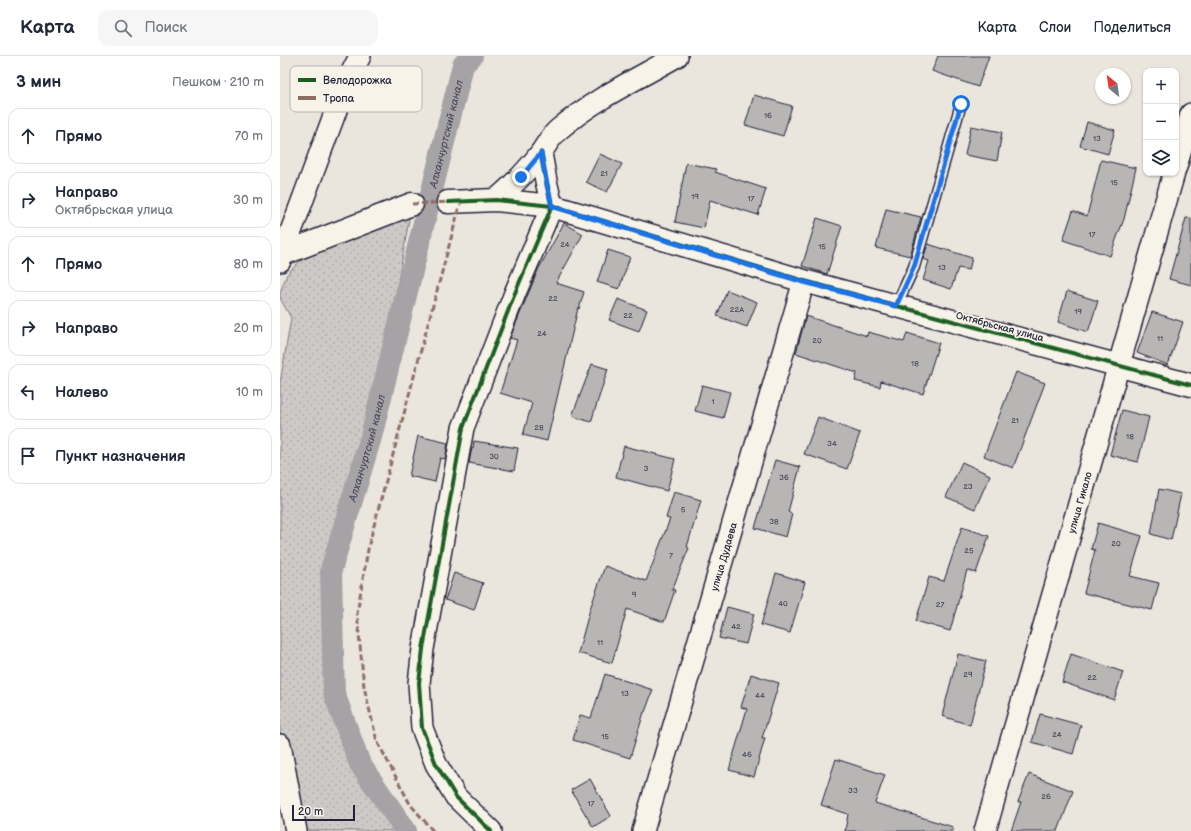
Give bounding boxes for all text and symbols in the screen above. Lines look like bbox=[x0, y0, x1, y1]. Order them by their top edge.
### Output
search box bbox=[98, 10, 378, 46]
text: Карта bbox=[20, 16, 74, 39]
icon: search bbox=[112, 17, 134, 39]
text: Поиск bbox=[144, 18, 187, 37]
text: Карта bbox=[977, 19, 1017, 36]
text: Слои bbox=[1039, 19, 1071, 36]
text: Поделиться bbox=[1093, 19, 1171, 36]
legend bbox=[290, 66, 422, 112]
north arrow bbox=[1095, 68, 1131, 104]
map controls bbox=[1143, 68, 1179, 176]
button: + bbox=[1143, 68, 1179, 104]
text: 3 мин bbox=[16, 72, 61, 92]
text: Пешком · 210 m bbox=[172, 74, 264, 90]
text: Велодорожка bbox=[323, 74, 392, 87]
water label: Алханчуртский канал bbox=[427, 78, 466, 190]
text: Тропа bbox=[323, 92, 355, 105]
route start bbox=[952, 95, 970, 113]
button: − bbox=[1143, 104, 1179, 140]
house number: 16 bbox=[764, 111, 772, 120]
icon: ahead bbox=[17, 125, 39, 147]
text: Прямо bbox=[55, 127, 102, 146]
text: 70 m bbox=[235, 128, 263, 144]
house number: 13 bbox=[1093, 134, 1101, 143]
button: layers bbox=[1143, 140, 1179, 176]
route end bbox=[512, 168, 530, 186]
house number: 21 bbox=[600, 169, 608, 178]
house number: 15 bbox=[1110, 178, 1118, 187]
text: Направо bbox=[55, 183, 118, 202]
icon: right bbox=[17, 189, 39, 211]
text: 30 m bbox=[233, 192, 263, 208]
house number: 19 bbox=[691, 192, 699, 201]
house number: 17 bbox=[747, 194, 755, 203]
text: Октябрьская улица bbox=[55, 202, 173, 218]
house number: 17 bbox=[1088, 230, 1096, 239]
house number: 24 bbox=[560, 240, 570, 249]
house number: 15 bbox=[818, 242, 826, 251]
icon: ahead bbox=[17, 253, 39, 275]
text: Прямо bbox=[55, 255, 102, 274]
text: 80 m bbox=[234, 256, 263, 272]
house number: 13 bbox=[938, 263, 946, 272]
house number: 22 bbox=[548, 294, 558, 303]
house number: 22А bbox=[730, 305, 744, 314]
house number: 19 bbox=[1074, 307, 1082, 316]
street label: Октябрьская улица bbox=[954, 309, 1045, 345]
house number: 22 bbox=[623, 311, 633, 320]
icon: right bbox=[17, 317, 39, 339]
text: Направо bbox=[55, 319, 118, 338]
text: 20 m bbox=[233, 320, 263, 336]
house number: 24 bbox=[537, 329, 547, 338]
house number: 11 bbox=[1157, 334, 1163, 343]
house number: 20 bbox=[812, 336, 822, 345]
house number: 18 bbox=[911, 359, 919, 368]
icon: left bbox=[17, 381, 39, 403]
text: Налево bbox=[55, 383, 108, 402]
text: 10 m bbox=[236, 384, 263, 400]
water label: Алханчуртский канал bbox=[346, 392, 388, 504]
house number: 1 bbox=[711, 397, 715, 406]
house number: 21 bbox=[1011, 416, 1019, 425]
house number: 28 bbox=[534, 423, 544, 432]
house number: 18 bbox=[1126, 432, 1134, 441]
house number: 34 bbox=[827, 439, 837, 448]
icon: arrive bbox=[17, 445, 39, 467]
text: Пункт назначения bbox=[55, 447, 186, 466]
house number: 30 bbox=[489, 452, 499, 461]
house number: 3 bbox=[644, 464, 649, 473]
street label: улица Гикало bbox=[1066, 470, 1095, 535]
house number: 36 bbox=[779, 473, 789, 482]
house number: 23 bbox=[963, 482, 973, 491]
house number: 5 bbox=[681, 505, 686, 514]
house number: 38 bbox=[769, 517, 779, 526]
street label: улица Дудаева bbox=[709, 521, 740, 593]
house number: 20 bbox=[1111, 539, 1121, 548]
house number: 25 bbox=[964, 546, 974, 555]
house number: 7 bbox=[669, 551, 673, 560]
house number: 9 bbox=[632, 590, 637, 599]
house number: 40 bbox=[778, 599, 788, 608]
house number: 27 bbox=[936, 600, 944, 609]
house number: 42 bbox=[731, 622, 741, 631]
house number: 11 bbox=[597, 638, 603, 647]
house number: 29 bbox=[963, 670, 973, 679]
house number: 22 bbox=[1087, 673, 1097, 682]
house number: 13 bbox=[621, 689, 629, 698]
house number: 44 bbox=[755, 691, 765, 700]
house number: 24 bbox=[1052, 730, 1062, 739]
house number: 15 bbox=[601, 732, 609, 741]
house number: 46 bbox=[742, 750, 752, 759]
house number: 33 bbox=[848, 786, 858, 795]
house number: 26 bbox=[1041, 792, 1051, 801]
house number: 17 bbox=[587, 799, 595, 808]
scale bar bbox=[292, 803, 355, 822]
text: 20 m bbox=[298, 805, 323, 818]

